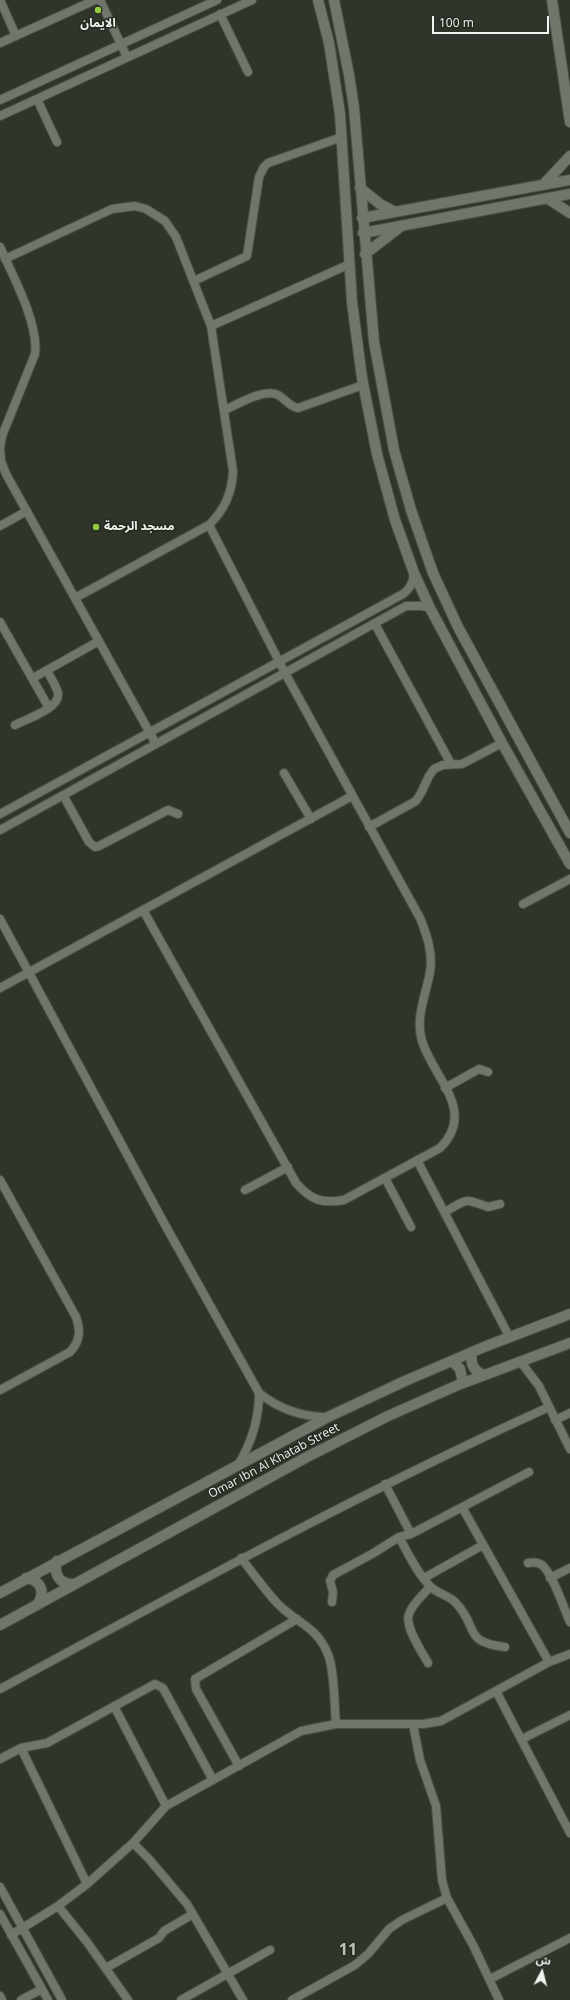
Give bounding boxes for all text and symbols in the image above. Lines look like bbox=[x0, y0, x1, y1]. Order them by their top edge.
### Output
marker: الايمان bbox=[93, 5, 103, 15]
scale bar bbox=[434, 8, 551, 34]
text: 100 m bbox=[439, 14, 474, 31]
place label: الايمان bbox=[80, 17, 116, 31]
place label: مسجد الرحمة bbox=[104, 520, 174, 534]
marker: مسجد الرحمة bbox=[91, 522, 101, 532]
street label: Omar Ibn Al Khatab Street bbox=[206, 1420, 342, 1502]
district label: 11 bbox=[339, 1940, 357, 1960]
text: ش bbox=[535, 1951, 552, 1968]
north arrow bbox=[522, 1952, 562, 1992]

